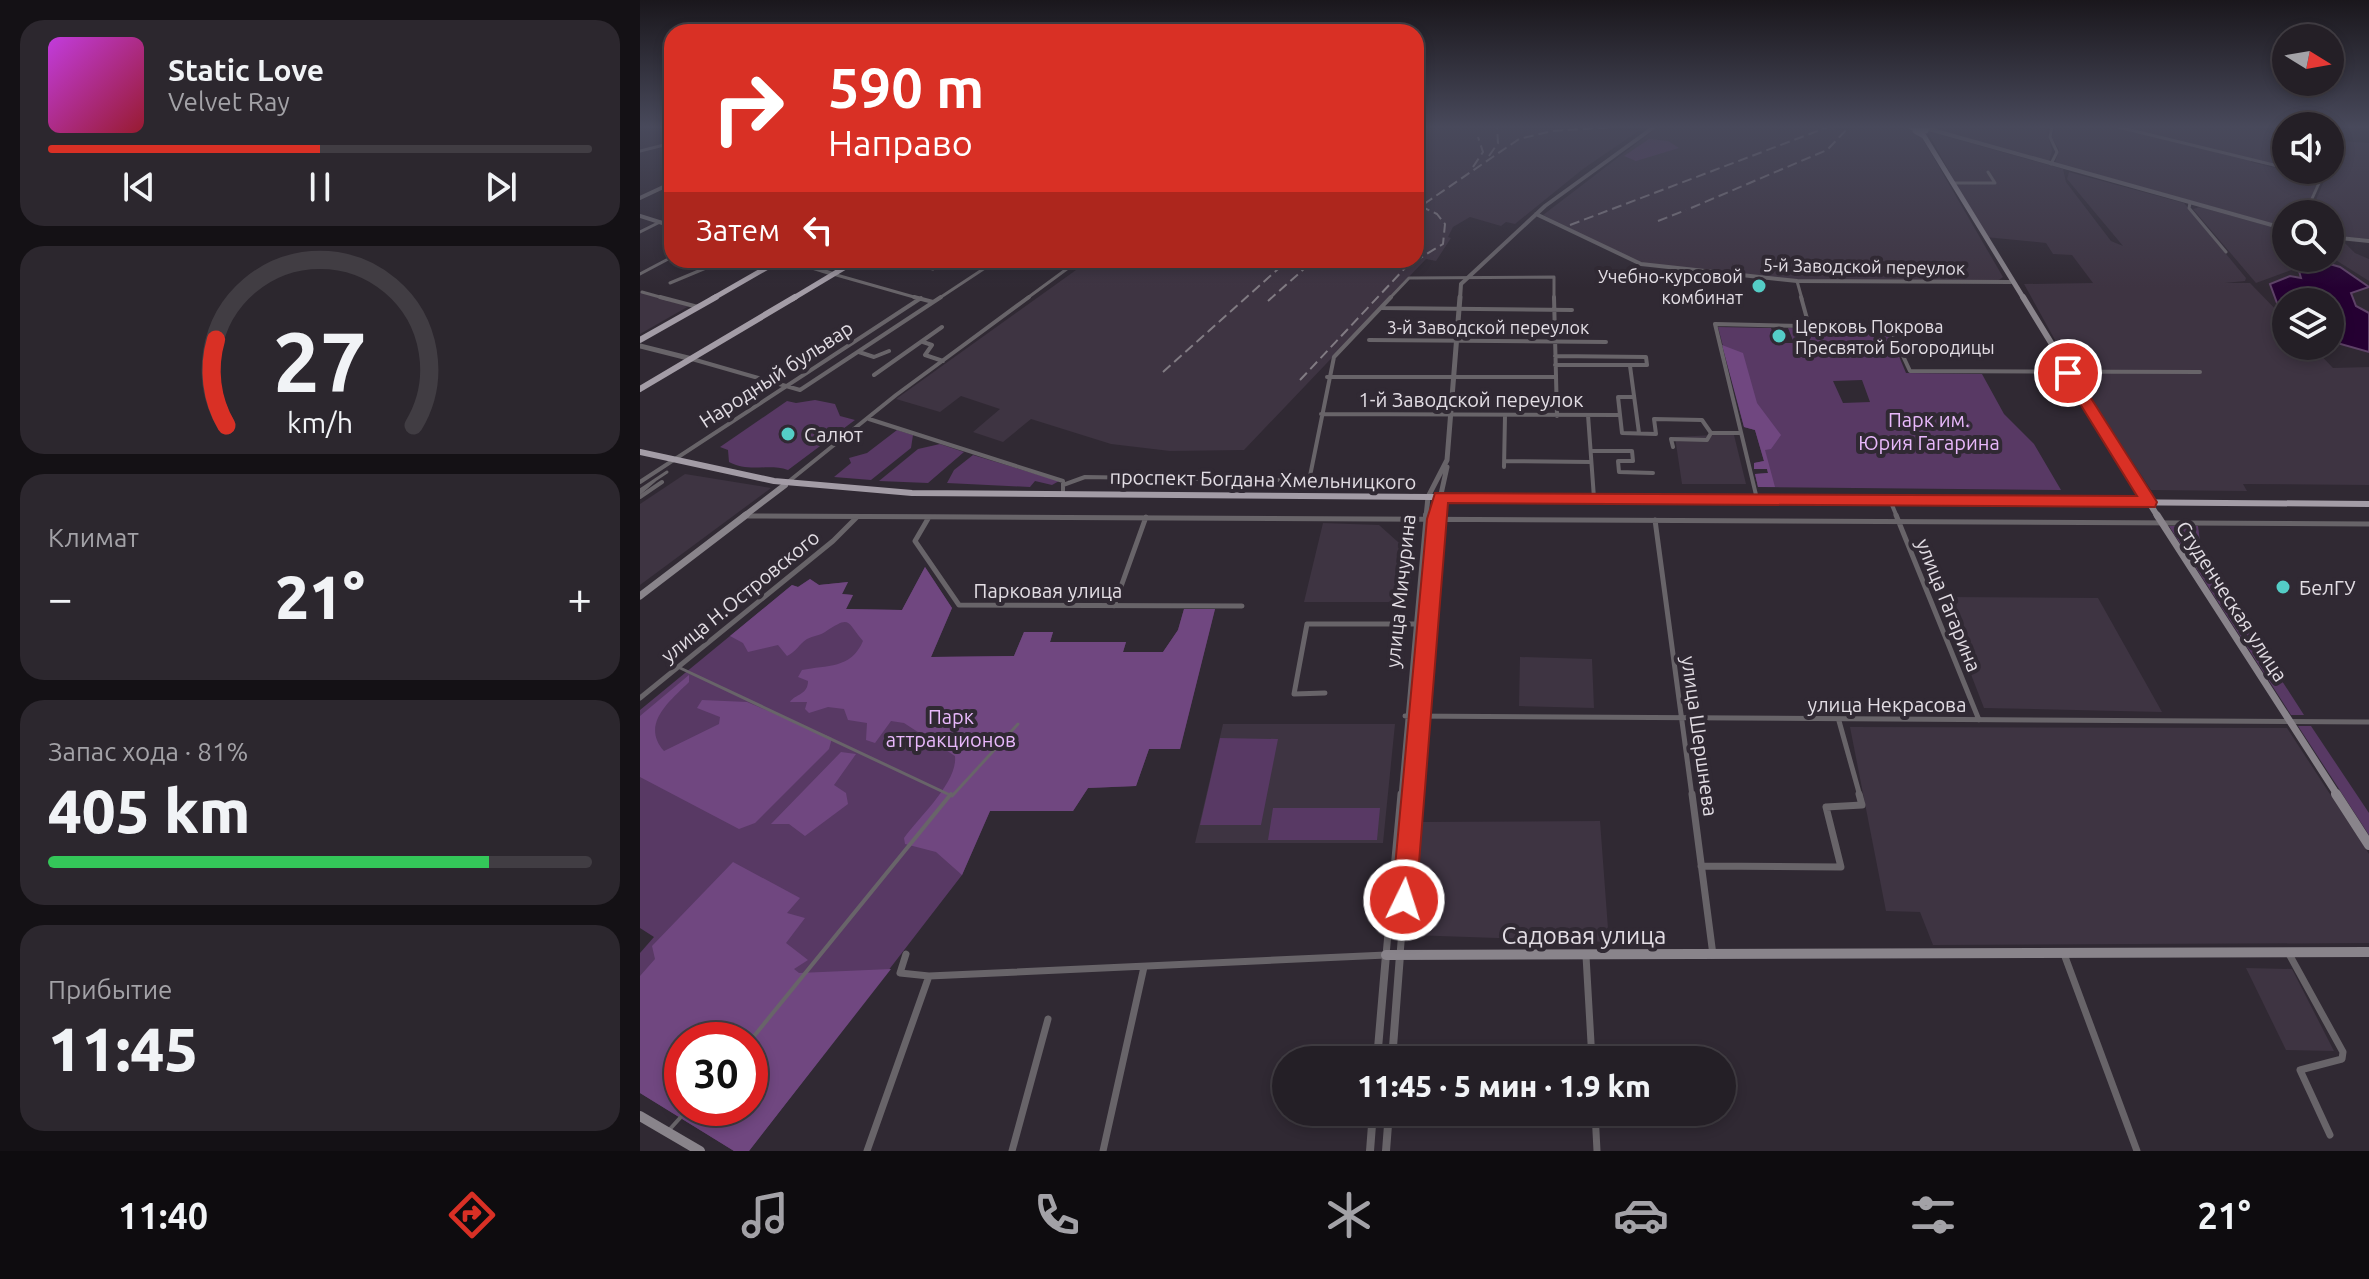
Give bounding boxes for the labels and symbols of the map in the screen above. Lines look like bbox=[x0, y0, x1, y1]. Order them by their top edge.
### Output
north arrow bbox=[2272, 24, 2344, 96]
street label: 5-й Заводской переулок bbox=[1763, 254, 1965, 278]
place label: Учебно-курсовой комбинат bbox=[1598, 266, 1743, 307]
marker: Учебно-курсовой комбинат bbox=[1750, 277, 1768, 295]
street label: Народный бульвар bbox=[695, 316, 857, 432]
place label: Церковь Покрова Пресвятой Богородицы bbox=[1795, 316, 1995, 357]
street label: 3-й Заводской переулок bbox=[1387, 317, 1589, 337]
marker: Церковь Покрова Пресвятой Богородицы bbox=[1770, 327, 1788, 345]
pin bbox=[2034, 339, 2102, 407]
street label: 1-й Заводской переулок bbox=[1358, 388, 1584, 411]
park label: Парк им. Юрия Гагарина bbox=[1858, 408, 2000, 454]
place label: Салют bbox=[804, 423, 863, 446]
marker: Салют bbox=[779, 425, 797, 443]
street label: проспект Богдана Хмельницкого bbox=[1109, 465, 1417, 493]
street label: улица Мичурина bbox=[1381, 513, 1419, 669]
street label: Студенческая улица bbox=[2172, 517, 2292, 685]
street label: улица Н.Островского bbox=[656, 525, 824, 667]
street label: улица Гагарина bbox=[1912, 535, 1986, 675]
place label: БелГУ bbox=[2299, 576, 2356, 599]
marker: БелГУ bbox=[2274, 578, 2292, 596]
street label: Парковая улица bbox=[974, 579, 1122, 602]
street label: улица Шершнева bbox=[1677, 654, 1723, 818]
street label: улица Некрасова bbox=[1808, 693, 1966, 716]
park label: Парк аттракционов bbox=[886, 705, 1016, 751]
position arrow bbox=[1362, 858, 1446, 942]
street label: Садовая улица bbox=[1502, 922, 1666, 949]
speed limit sign: 30 bbox=[664, 1022, 768, 1126]

